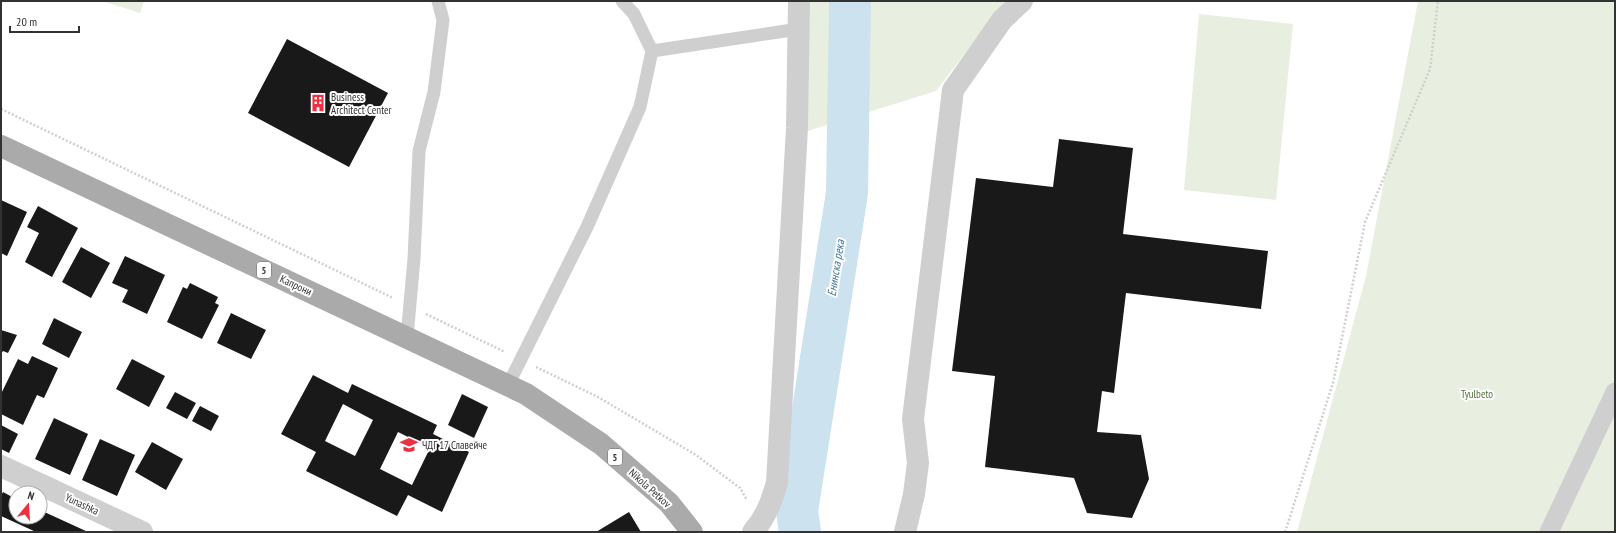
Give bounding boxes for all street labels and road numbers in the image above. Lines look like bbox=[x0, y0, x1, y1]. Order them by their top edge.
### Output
road number: 5 bbox=[257, 262, 271, 278]
street label: Капрони bbox=[278, 272, 314, 299]
road number: 5 bbox=[608, 449, 622, 465]
street label: Nikola Petkov bbox=[626, 465, 674, 511]
street label: Yunashka bbox=[63, 490, 101, 518]

